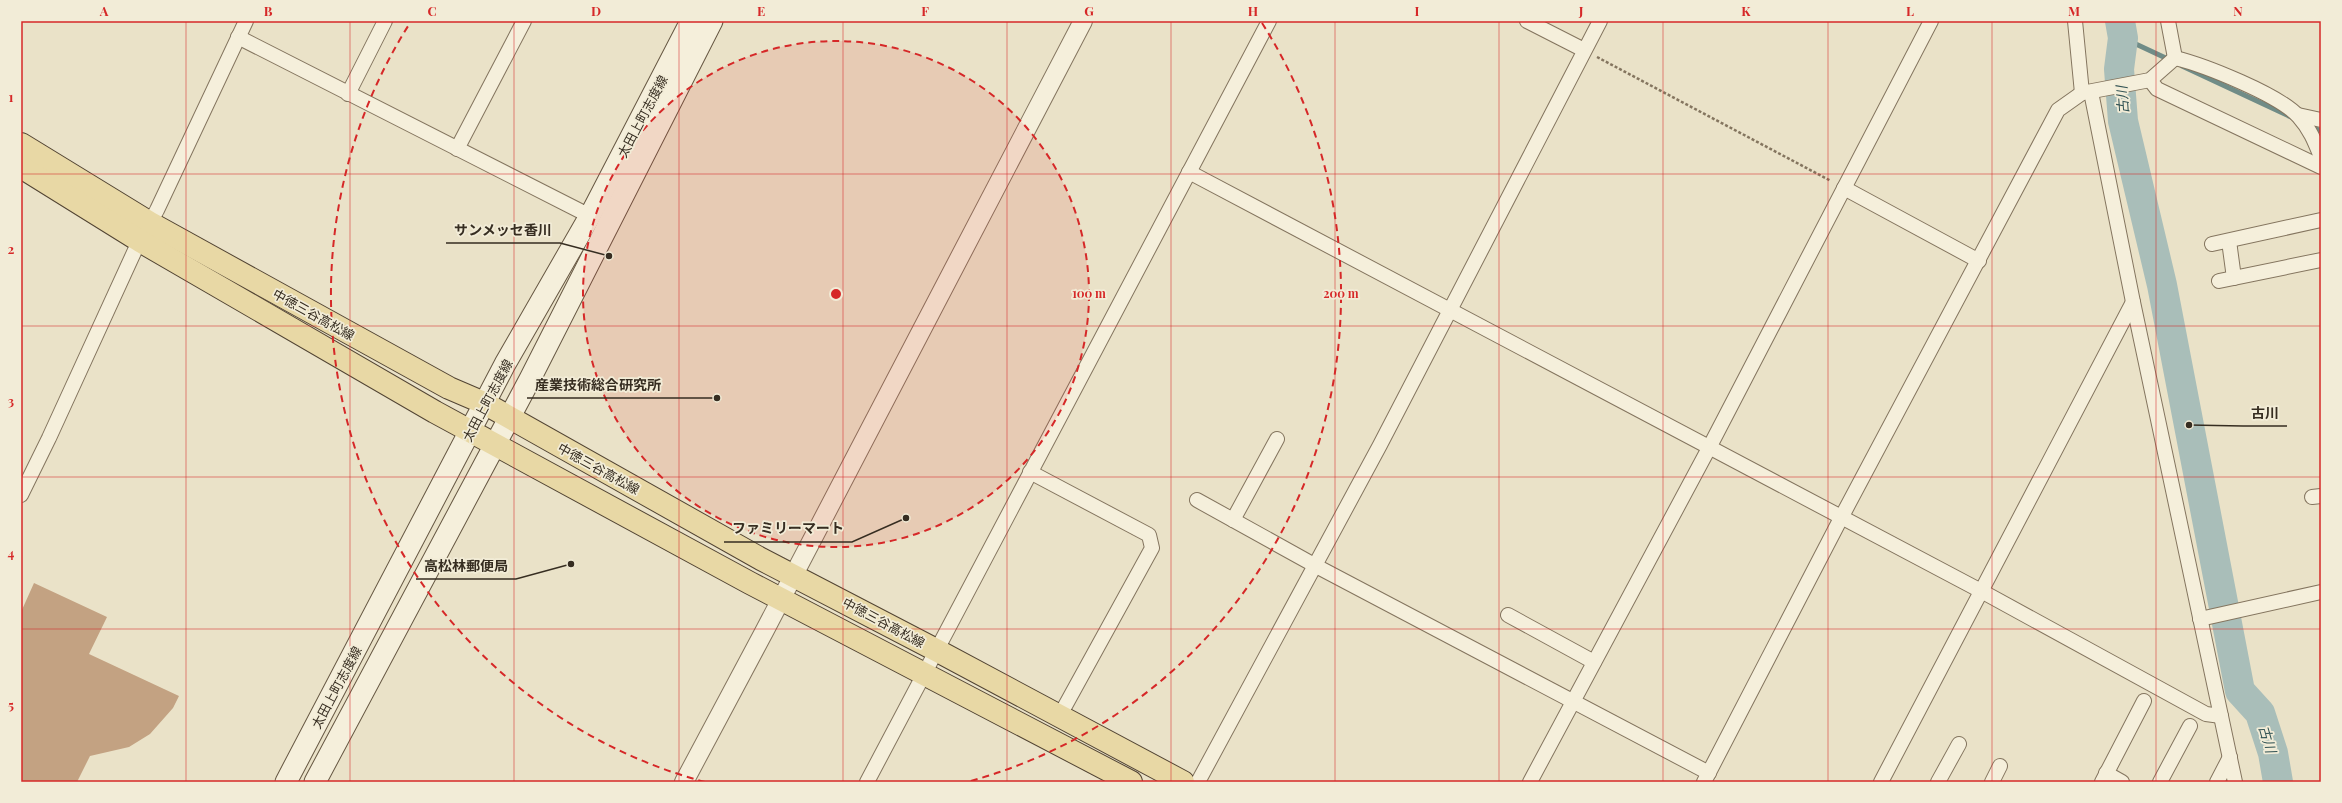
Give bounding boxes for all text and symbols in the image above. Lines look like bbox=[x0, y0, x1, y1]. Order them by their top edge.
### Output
text: A bbox=[99, 2, 109, 19]
text: B bbox=[264, 2, 273, 19]
text: C bbox=[427, 2, 437, 19]
text: D bbox=[591, 2, 601, 19]
text: E bbox=[757, 2, 765, 19]
text: F bbox=[921, 2, 929, 19]
text: G bbox=[1084, 2, 1094, 19]
text: H bbox=[1248, 2, 1258, 19]
text: I bbox=[1415, 2, 1420, 19]
text: J bbox=[1578, 2, 1584, 19]
text: K bbox=[1741, 2, 1751, 19]
text: L bbox=[1906, 2, 1914, 19]
text: M bbox=[2068, 2, 2080, 19]
text: N bbox=[2233, 2, 2243, 19]
street label: 太田上町志度線 bbox=[613, 72, 671, 160]
water label: 古川 bbox=[2111, 83, 2132, 115]
text: 1 bbox=[9, 88, 14, 105]
callout: サンメッセ香川 bbox=[446, 217, 560, 243]
text: サンメッセ香川 bbox=[454, 220, 552, 239]
text: 2 bbox=[8, 240, 15, 257]
street label: 中徳三谷高松線 bbox=[270, 285, 358, 343]
text: 100 m bbox=[1072, 285, 1106, 301]
text: 200 m bbox=[1323, 285, 1359, 301]
centre of rings bbox=[829, 287, 843, 301]
street label: 太田上町志度線 bbox=[458, 356, 516, 444]
callout: 産業技術総合研究所 bbox=[527, 372, 669, 398]
text: 産業技術総合研究所 bbox=[535, 375, 661, 394]
text: 3 bbox=[8, 392, 14, 409]
callout: 古川 bbox=[2243, 400, 2287, 426]
text: 古川 bbox=[2251, 403, 2279, 422]
street label: 中徳三谷高松線 bbox=[555, 439, 643, 497]
callout: ファミリーマート bbox=[724, 516, 852, 542]
text: ファミリーマート bbox=[732, 518, 844, 537]
text: 4 bbox=[8, 544, 15, 561]
callout: 高松林郵便局 bbox=[416, 553, 516, 579]
text: 高松林郵便局 bbox=[424, 556, 508, 575]
street label: 中徳三谷高松線 bbox=[840, 593, 928, 651]
street label: 太田上町志度線 bbox=[307, 643, 365, 731]
text: 5 bbox=[8, 696, 14, 713]
water label: 古川 bbox=[2255, 723, 2282, 757]

